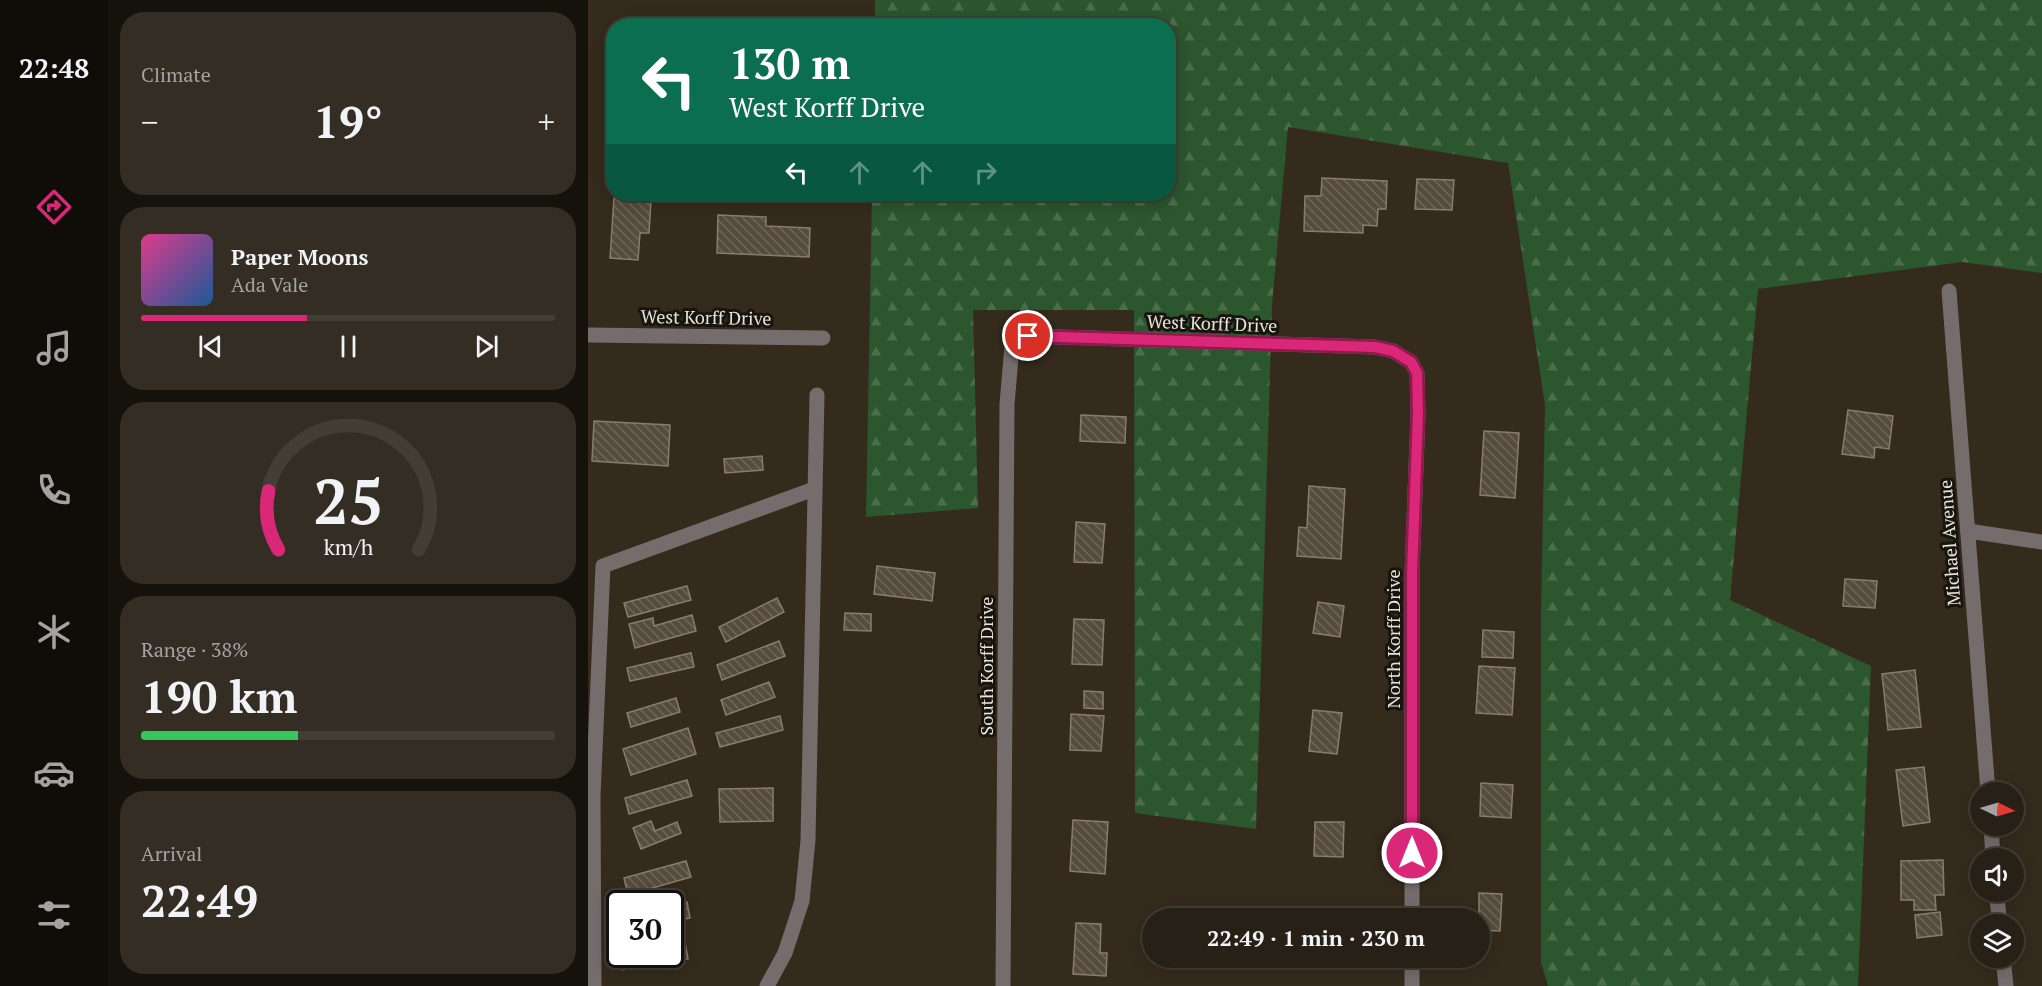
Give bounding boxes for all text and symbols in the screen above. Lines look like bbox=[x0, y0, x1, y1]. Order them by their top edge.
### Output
text: 130 m bbox=[729, 35, 850, 91]
icon: left bbox=[630, 42, 708, 120]
text: 22:48 bbox=[19, 50, 89, 86]
text: Climate bbox=[141, 61, 211, 88]
text: West Korff Drive bbox=[729, 89, 925, 125]
text: 19° bbox=[313, 91, 383, 151]
text: − bbox=[141, 100, 159, 143]
text: + bbox=[537, 100, 555, 143]
icon: left bbox=[780, 156, 813, 189]
icon: ahead bbox=[843, 156, 876, 189]
icon: ahead bbox=[906, 156, 939, 189]
icon: right bbox=[969, 156, 1002, 189]
icon: directions bbox=[33, 186, 75, 228]
text: Paper Moons bbox=[231, 242, 369, 271]
text: Ada Vale bbox=[231, 271, 308, 298]
street label: West Korff Drive bbox=[640, 304, 772, 330]
street label: West Korff Drive bbox=[1146, 309, 1278, 337]
pin bbox=[1002, 310, 1053, 361]
icon: arrive bbox=[1011, 319, 1044, 352]
icon: music bbox=[33, 327, 75, 369]
icon: previous bbox=[194, 330, 227, 363]
icon: pause bbox=[332, 330, 365, 363]
icon: next bbox=[470, 330, 503, 363]
text: 25 bbox=[313, 459, 383, 542]
icon: phone bbox=[33, 469, 75, 511]
street label: Michael Avenue bbox=[1933, 479, 1965, 607]
text: km/h bbox=[323, 533, 373, 561]
street label: North Korff Drive bbox=[1381, 570, 1405, 708]
street label: South Korff Drive bbox=[974, 597, 998, 735]
icon: climate bbox=[33, 611, 75, 653]
text: Range · 38% bbox=[141, 636, 248, 663]
text: 190 km bbox=[141, 666, 297, 726]
icon: car bbox=[33, 752, 75, 794]
north arrow bbox=[1970, 782, 2024, 836]
map controls bbox=[1970, 782, 2024, 968]
position arrow bbox=[1380, 821, 1444, 885]
text: Arrival bbox=[141, 840, 202, 867]
button: sound bbox=[1970, 848, 2024, 902]
text: 22:49 bbox=[141, 870, 258, 930]
speed limit sign: 30 bbox=[606, 890, 684, 968]
icon: filters bbox=[33, 894, 75, 936]
button: layers bbox=[1970, 914, 2024, 968]
text: 22:49 · 1 min · 230 m bbox=[1207, 923, 1425, 952]

